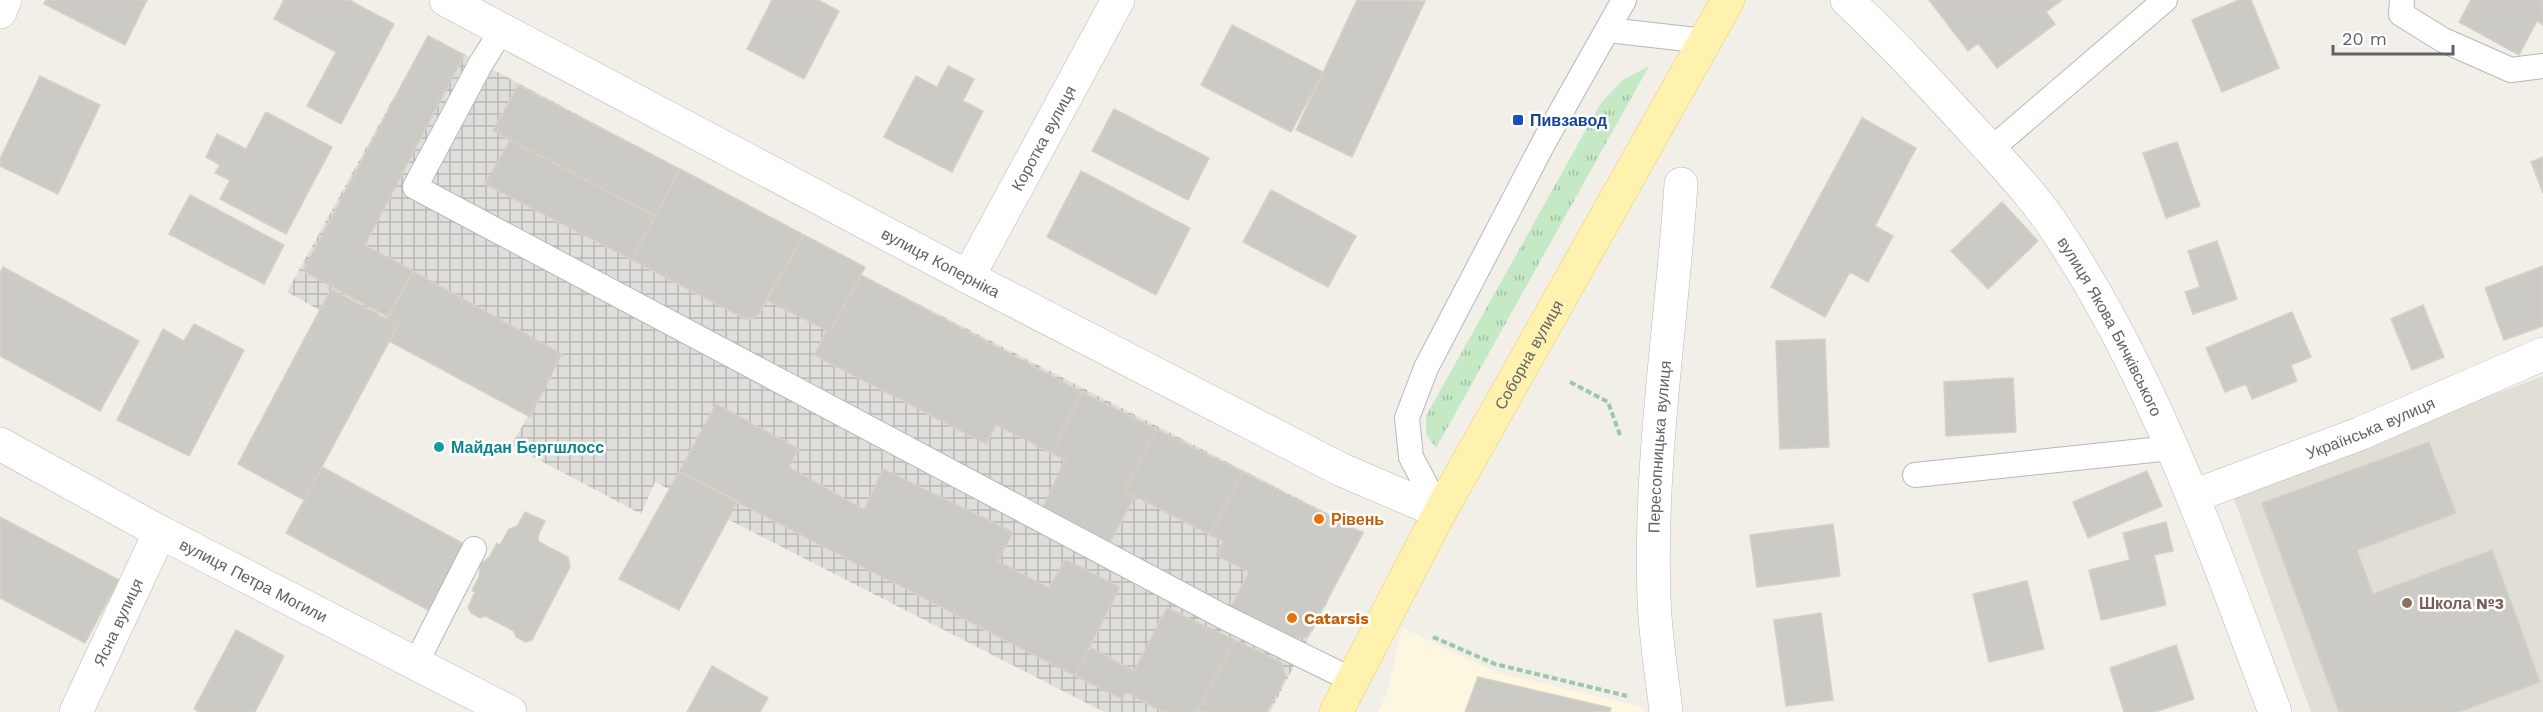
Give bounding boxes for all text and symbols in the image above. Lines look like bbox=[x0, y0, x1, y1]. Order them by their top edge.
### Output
scale bar bbox=[2333, 18, 2453, 56]
text: 20 m bbox=[2342, 28, 2387, 49]
street label: Коротка вулиця bbox=[1007, 82, 1079, 194]
place label: Пивзавод bbox=[1530, 111, 1607, 130]
marker: Пивзавод bbox=[1511, 113, 1525, 127]
street label: вулиця Коперніка bbox=[878, 223, 1003, 301]
street label: вулиця Якова Бичківського bbox=[2054, 233, 2166, 419]
street label: Соборна вулиця bbox=[1490, 297, 1567, 413]
street label: Пересопницька вулиця bbox=[1644, 360, 1675, 533]
street label: Українська вулиця bbox=[2303, 393, 2438, 463]
place label: Майдан Бергшлосс bbox=[451, 438, 604, 457]
marker: Майдан Бергшлосс bbox=[432, 440, 446, 454]
place label: Рівень bbox=[1331, 510, 1384, 529]
marker: Рівень bbox=[1312, 512, 1326, 526]
street label: вулиця Петра Могили bbox=[177, 534, 331, 626]
street label: Ясна вулиця bbox=[89, 575, 147, 669]
place label: Школа №3 bbox=[2419, 594, 2504, 613]
marker: Школа №3 bbox=[2400, 596, 2414, 610]
place label: Catarsis bbox=[1304, 609, 1369, 628]
marker: Catarsis bbox=[1285, 611, 1299, 625]

